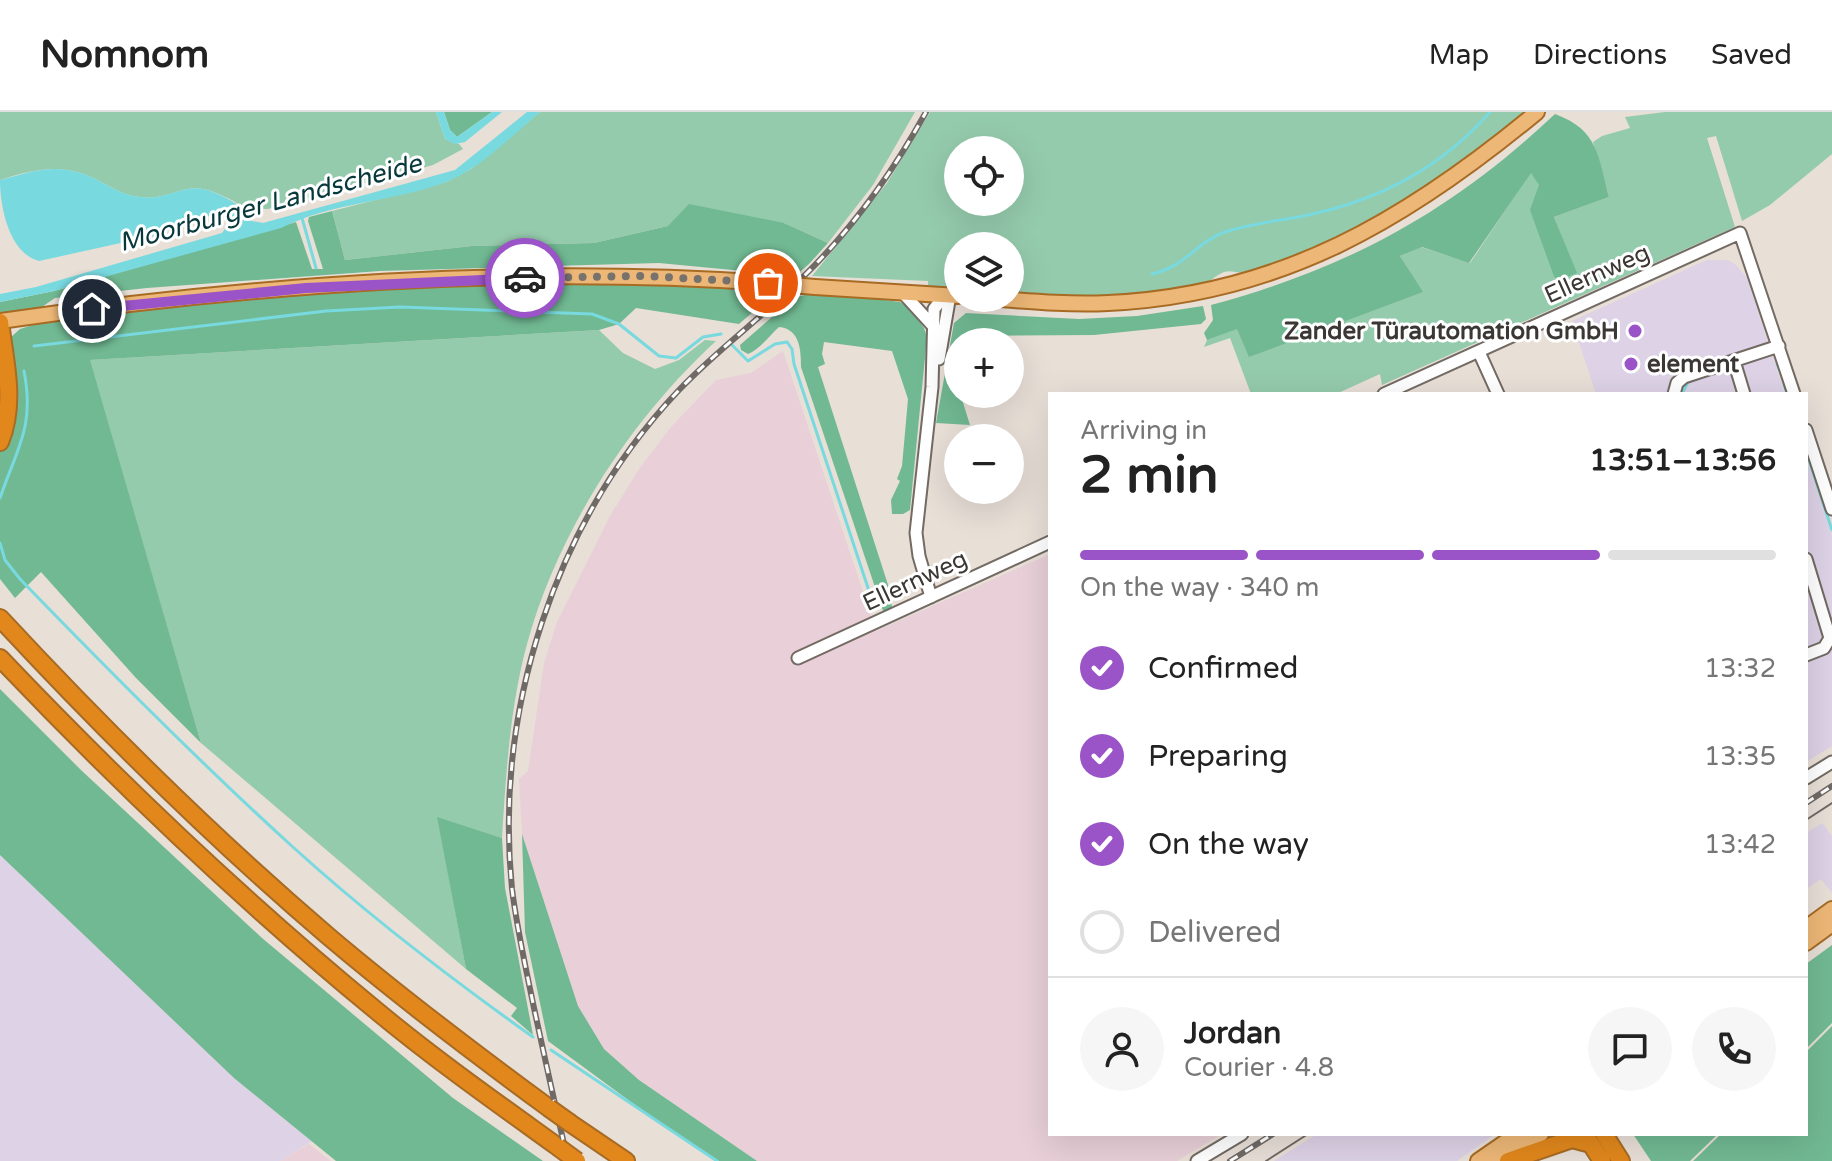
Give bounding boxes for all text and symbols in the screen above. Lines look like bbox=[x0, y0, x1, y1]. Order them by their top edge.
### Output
text: Nomnom bbox=[40, 32, 209, 78]
text: Map bbox=[1429, 38, 1489, 72]
text: Directions bbox=[1533, 38, 1667, 72]
text: Saved bbox=[1711, 38, 1792, 72]
map controls bbox=[944, 136, 1024, 504]
button: locate bbox=[944, 136, 1024, 216]
water label: Moorburger Landscheide bbox=[115, 147, 426, 258]
button: layers bbox=[944, 232, 1024, 312]
courier bbox=[485, 238, 565, 318]
street label: Ellernweg bbox=[1540, 238, 1654, 310]
pin bbox=[734, 249, 802, 317]
icon: car bbox=[503, 256, 547, 300]
icon: bag bbox=[746, 261, 790, 305]
pin bbox=[58, 275, 126, 343]
icon: home bbox=[70, 287, 114, 331]
place label: Zander Türautomation GmbH bbox=[1284, 317, 1619, 346]
marker: Zander Türautomation GmbH bbox=[1626, 322, 1644, 340]
button: + bbox=[944, 328, 1024, 408]
place label: element bbox=[1647, 350, 1740, 379]
marker: element bbox=[1622, 355, 1640, 373]
text: Arriving in bbox=[1080, 415, 1207, 446]
button: − bbox=[944, 424, 1024, 504]
text: 13:51–13:56 bbox=[1589, 442, 1776, 479]
text: 2 min bbox=[1080, 444, 1219, 507]
street label: Ellernweg bbox=[858, 544, 972, 618]
text: On the way · 340 m bbox=[1080, 572, 1319, 603]
icon: check bbox=[1080, 646, 1124, 690]
text: Confirmed bbox=[1148, 650, 1299, 687]
text: 13:32 bbox=[1704, 653, 1776, 684]
icon: check bbox=[1080, 734, 1124, 778]
text: Preparing bbox=[1148, 738, 1288, 775]
text: 13:35 bbox=[1704, 741, 1776, 772]
icon: check bbox=[1080, 822, 1124, 866]
text: On the way bbox=[1148, 826, 1309, 863]
text: 13:42 bbox=[1704, 829, 1776, 860]
text: Delivered bbox=[1148, 914, 1282, 951]
button: person bbox=[1080, 1007, 1164, 1091]
button: chat bbox=[1588, 1007, 1672, 1091]
button: phone bbox=[1692, 1007, 1776, 1091]
text: Jordan bbox=[1184, 1015, 1281, 1052]
text: Courier · 4.8 bbox=[1184, 1052, 1334, 1083]

